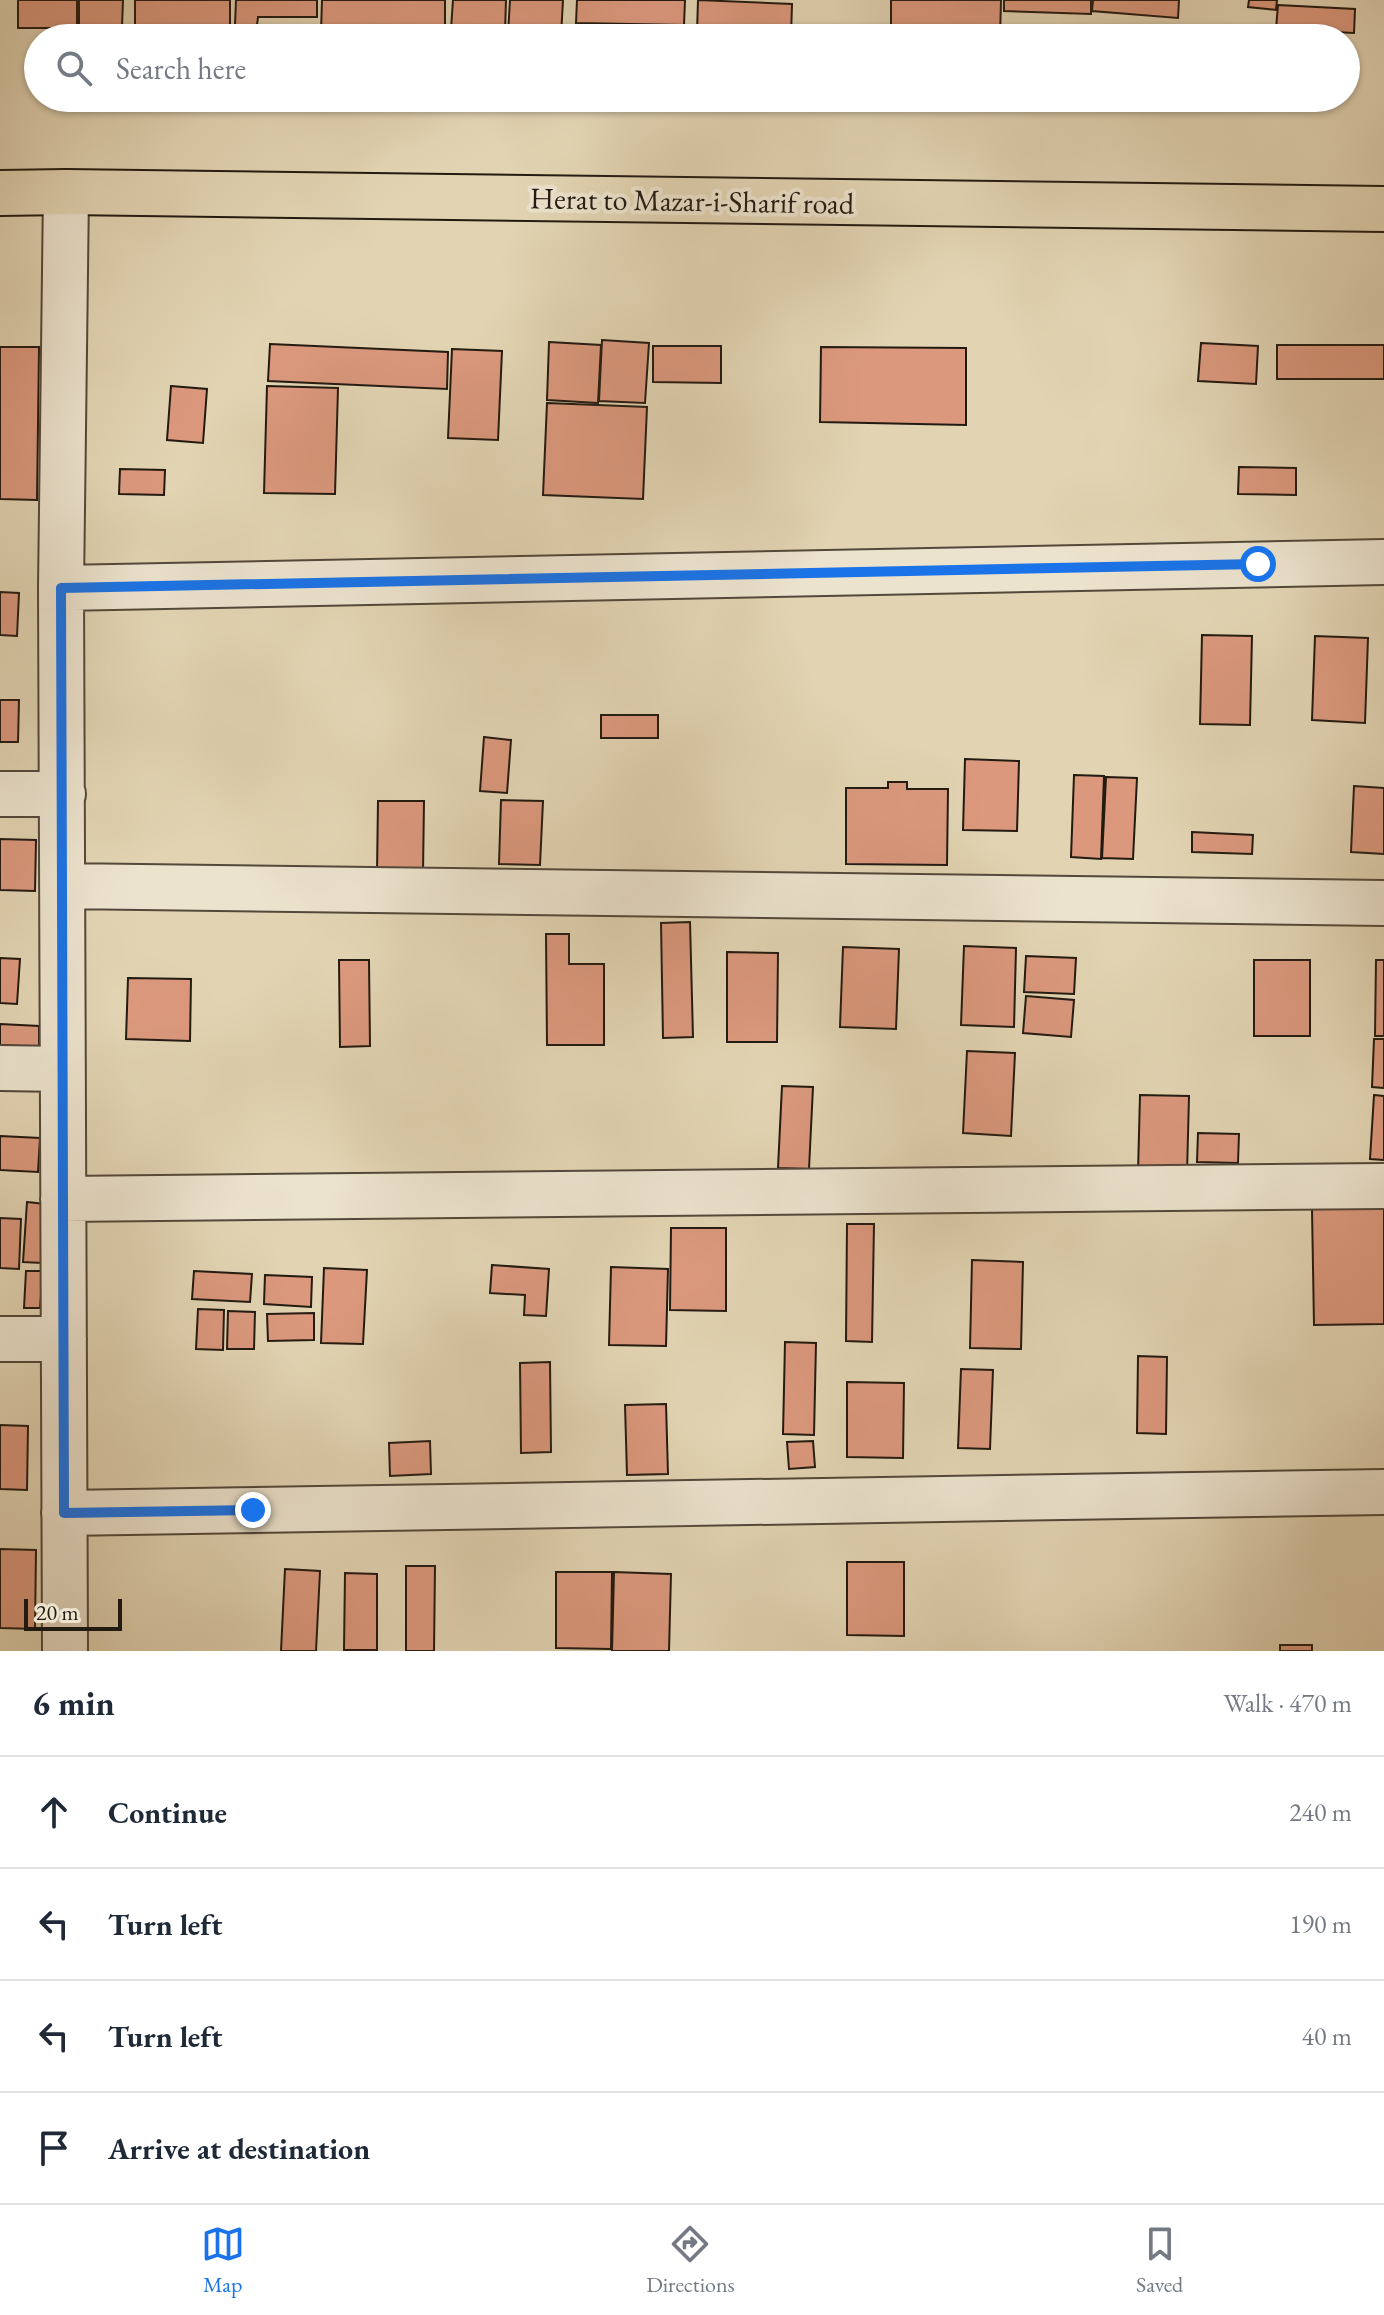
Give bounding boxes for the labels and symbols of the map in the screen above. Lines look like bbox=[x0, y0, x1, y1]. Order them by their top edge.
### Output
street label: Herat to Mazar-i-Sharif road bbox=[530, 178, 855, 223]
route start bbox=[1240, 546, 1276, 582]
route end bbox=[235, 1492, 271, 1528]
scale bar bbox=[24, 1595, 122, 1631]

